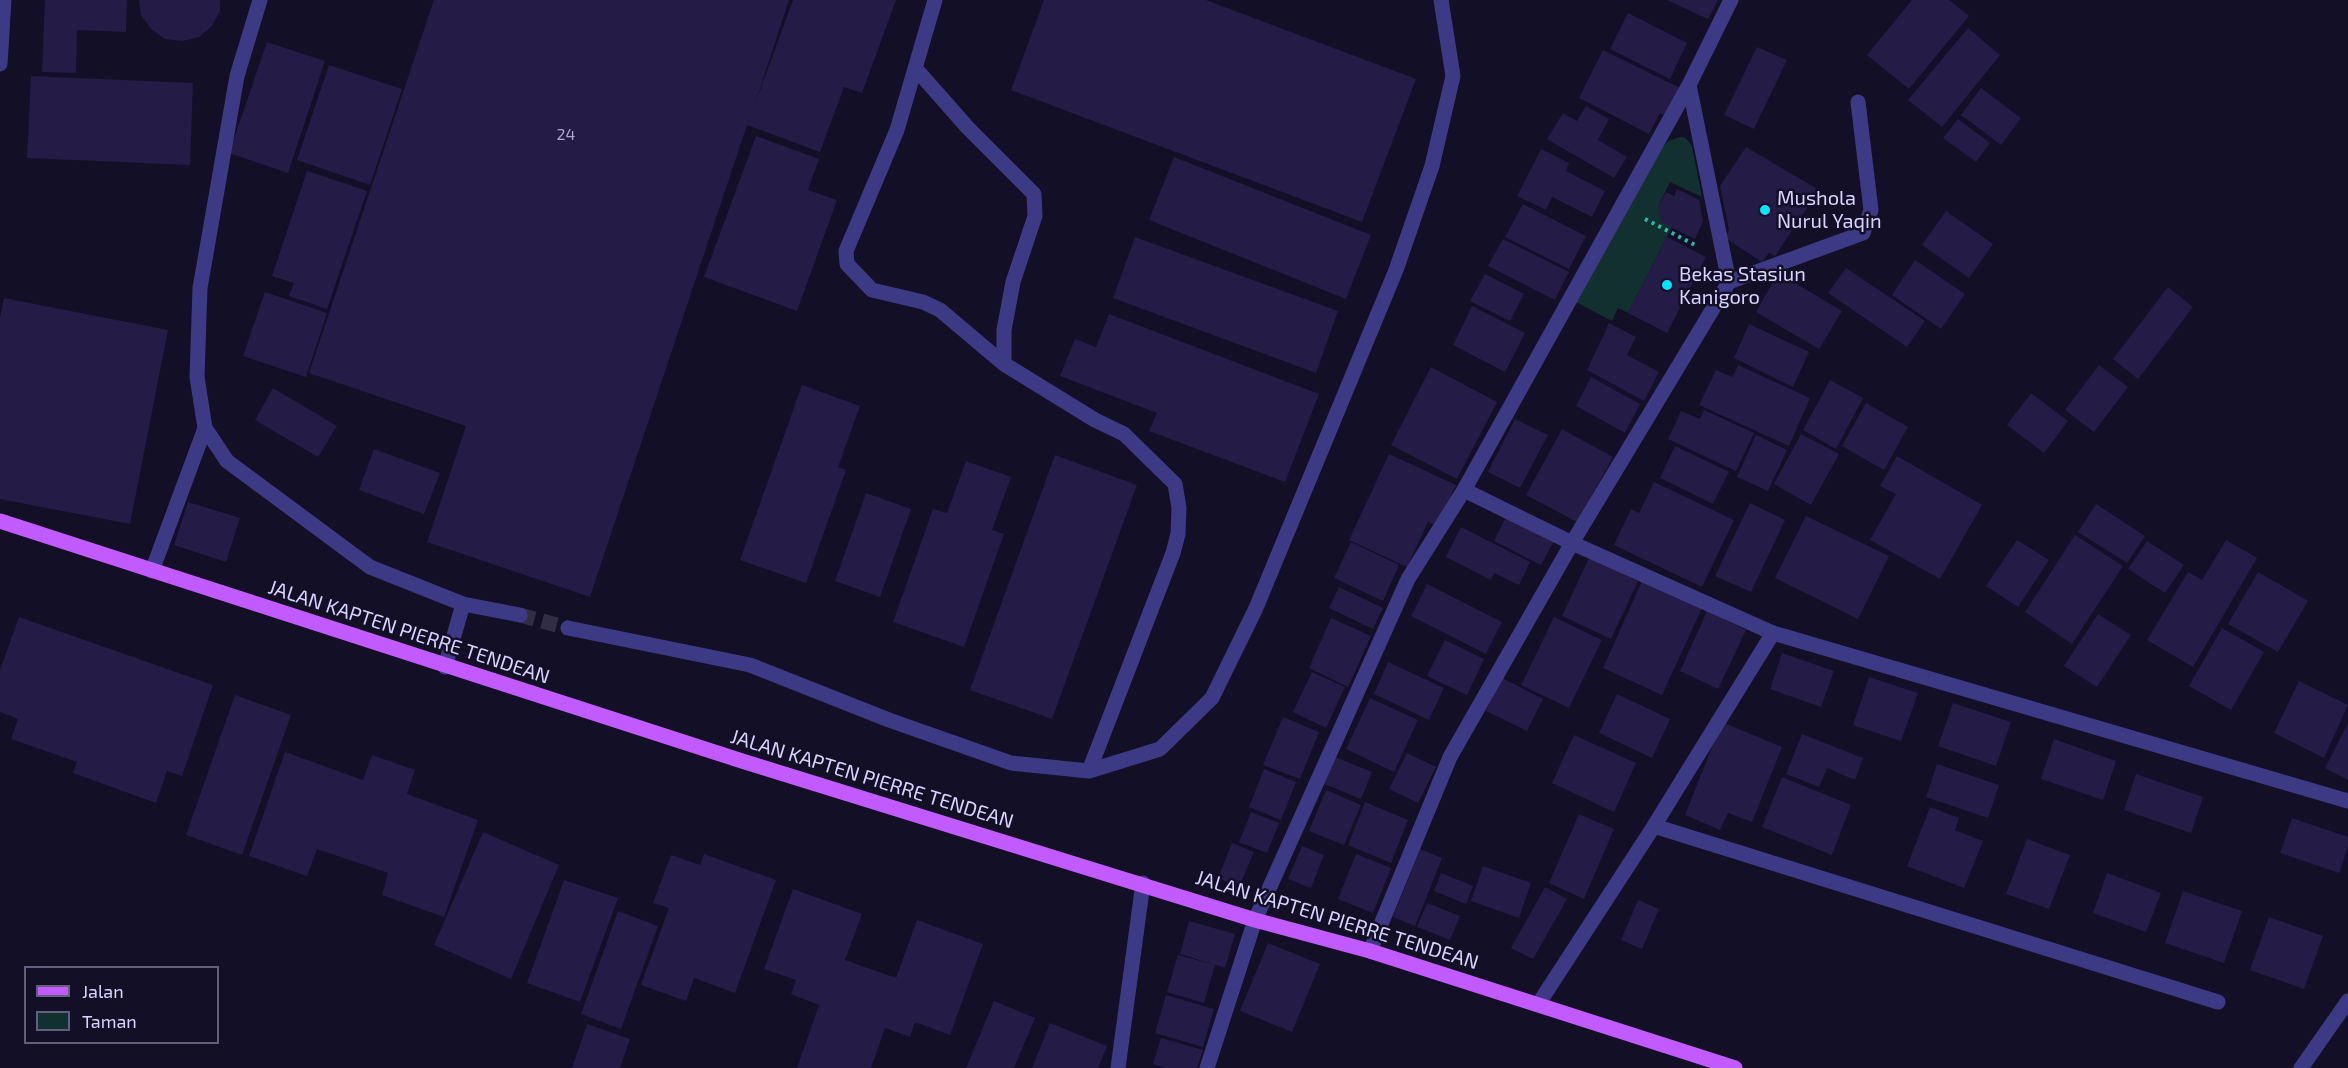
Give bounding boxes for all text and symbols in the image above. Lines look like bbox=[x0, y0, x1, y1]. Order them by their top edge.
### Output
house number: 24 bbox=[557, 125, 575, 145]
place label: Mushola Nurul Yaqin bbox=[1777, 186, 1882, 233]
marker: Mushola Nurul Yaqin bbox=[1758, 203, 1772, 217]
place label: Bekas Stasiun Kanigoro bbox=[1679, 262, 1806, 309]
marker: Bekas Stasiun Kanigoro bbox=[1660, 278, 1674, 292]
street label: JALAN KAPTEN PIERRE TENDEAN bbox=[265, 575, 553, 689]
street label: JALAN KAPTEN PIERRE TENDEAN bbox=[728, 724, 1016, 834]
street label: JALAN KAPTEN PIERRE TENDEAN bbox=[1193, 865, 1481, 975]
legend bbox=[24, 966, 219, 1044]
text: Jalan bbox=[82, 980, 124, 1002]
text: Taman bbox=[82, 1010, 137, 1032]

